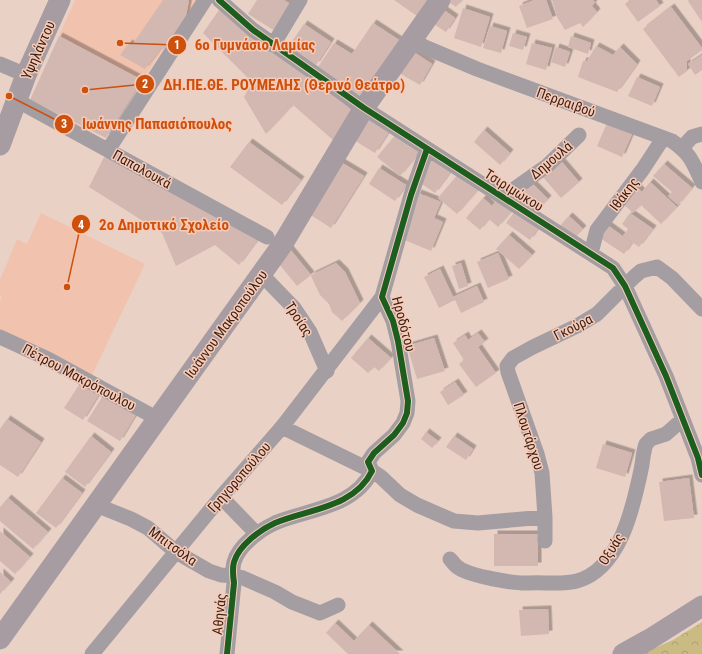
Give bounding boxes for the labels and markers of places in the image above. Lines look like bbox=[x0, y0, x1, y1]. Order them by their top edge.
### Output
callout: 6ο Γυμνάσιο Λαμίας bbox=[167, 32, 323, 59]
callout: ΔΗ.ΠΕ.ΘΕ. ΡΟΥΜΕΛΗΣ (Θερινό Θεάτρο) bbox=[135, 71, 413, 98]
callout: Ιωάννης Παπασιόπουλος bbox=[54, 110, 240, 137]
callout: 2ο Δημοτικό Σχολείο bbox=[71, 211, 237, 238]

